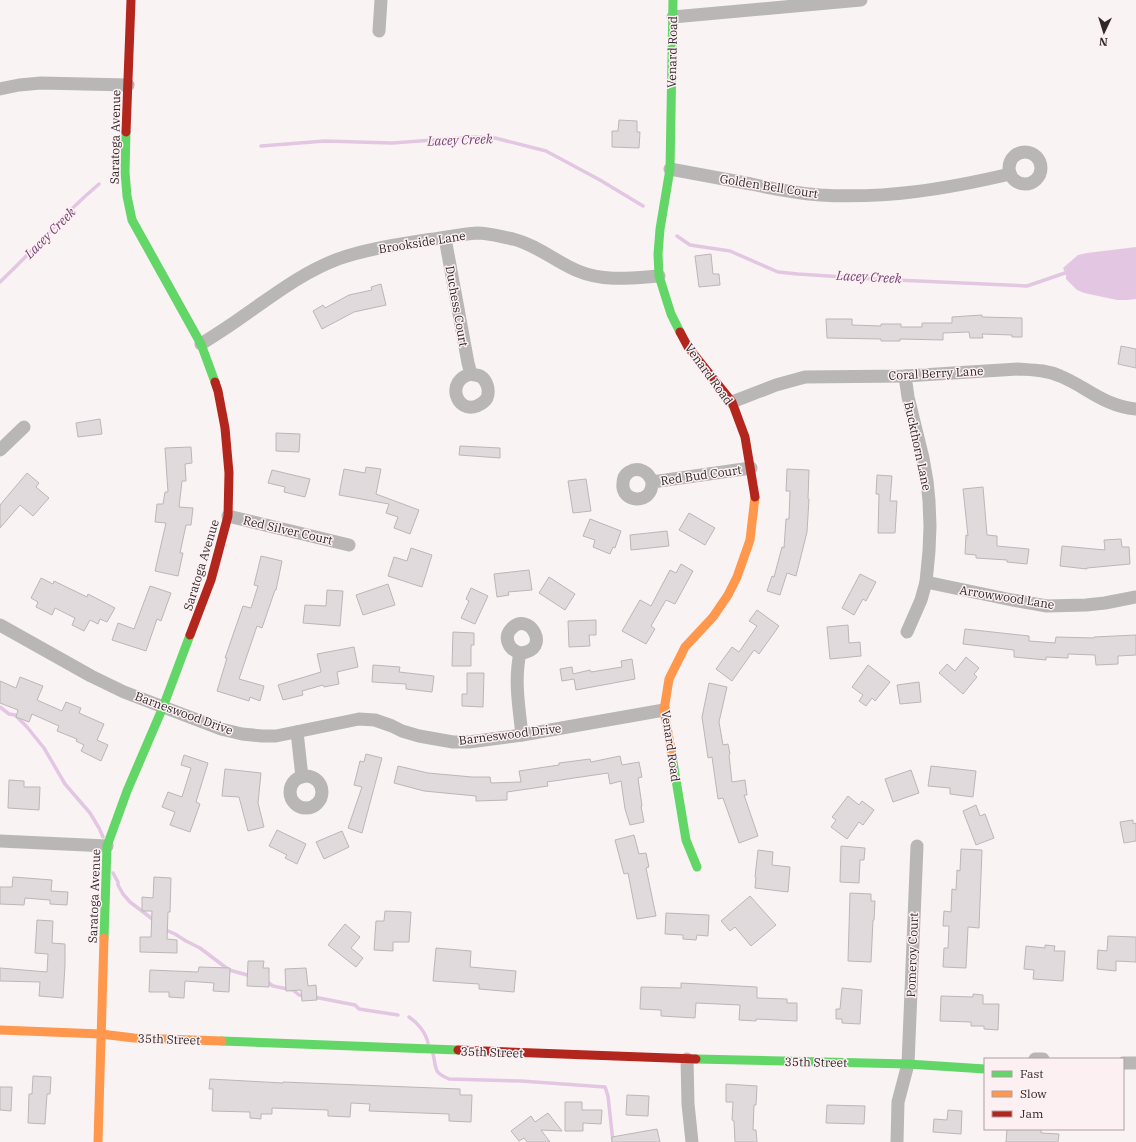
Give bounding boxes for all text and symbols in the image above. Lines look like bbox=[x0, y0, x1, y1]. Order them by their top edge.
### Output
north arrow bbox=[1084, 12, 1124, 52]
street label: Venard Road bbox=[664, 16, 680, 88]
text: N bbox=[1098, 35, 1108, 49]
street label: Saratoga Avenue bbox=[107, 90, 123, 184]
water label: Lacey Creek bbox=[426, 130, 493, 150]
street label: Golden Bell Court bbox=[719, 171, 819, 201]
water label: Lacey Creek bbox=[20, 204, 79, 263]
street label: Brookside Lane bbox=[377, 228, 467, 256]
street label: Duchess Court bbox=[442, 264, 472, 348]
water label: Lacey Creek bbox=[835, 267, 902, 287]
street label: Venard Road bbox=[682, 340, 736, 408]
street label: Coral Berry Lane bbox=[888, 363, 984, 383]
street label: Buckthorn Lane bbox=[901, 400, 935, 492]
street label: Red Bud Court bbox=[660, 462, 742, 488]
street label: Red Silver Court bbox=[242, 512, 334, 548]
street label: Saratoga Avenue bbox=[180, 518, 222, 612]
street label: Arrowwood Lane bbox=[958, 582, 1056, 612]
street label: Barneswood Drive bbox=[133, 688, 235, 738]
street label: Venard Road bbox=[659, 709, 683, 783]
street label: Barneswood Drive bbox=[458, 720, 562, 748]
street label: Saratoga Avenue bbox=[85, 849, 103, 943]
street label: Pomeroy Court bbox=[903, 912, 921, 998]
street label: 35th Street bbox=[137, 1030, 201, 1048]
street label: 35th Street bbox=[460, 1043, 524, 1061]
street label: 35th Street bbox=[785, 1054, 847, 1070]
legend bbox=[984, 1058, 1124, 1130]
text: Fast bbox=[1020, 1066, 1044, 1081]
text: Slow bbox=[1020, 1086, 1047, 1101]
text: Jam bbox=[1020, 1106, 1044, 1121]

